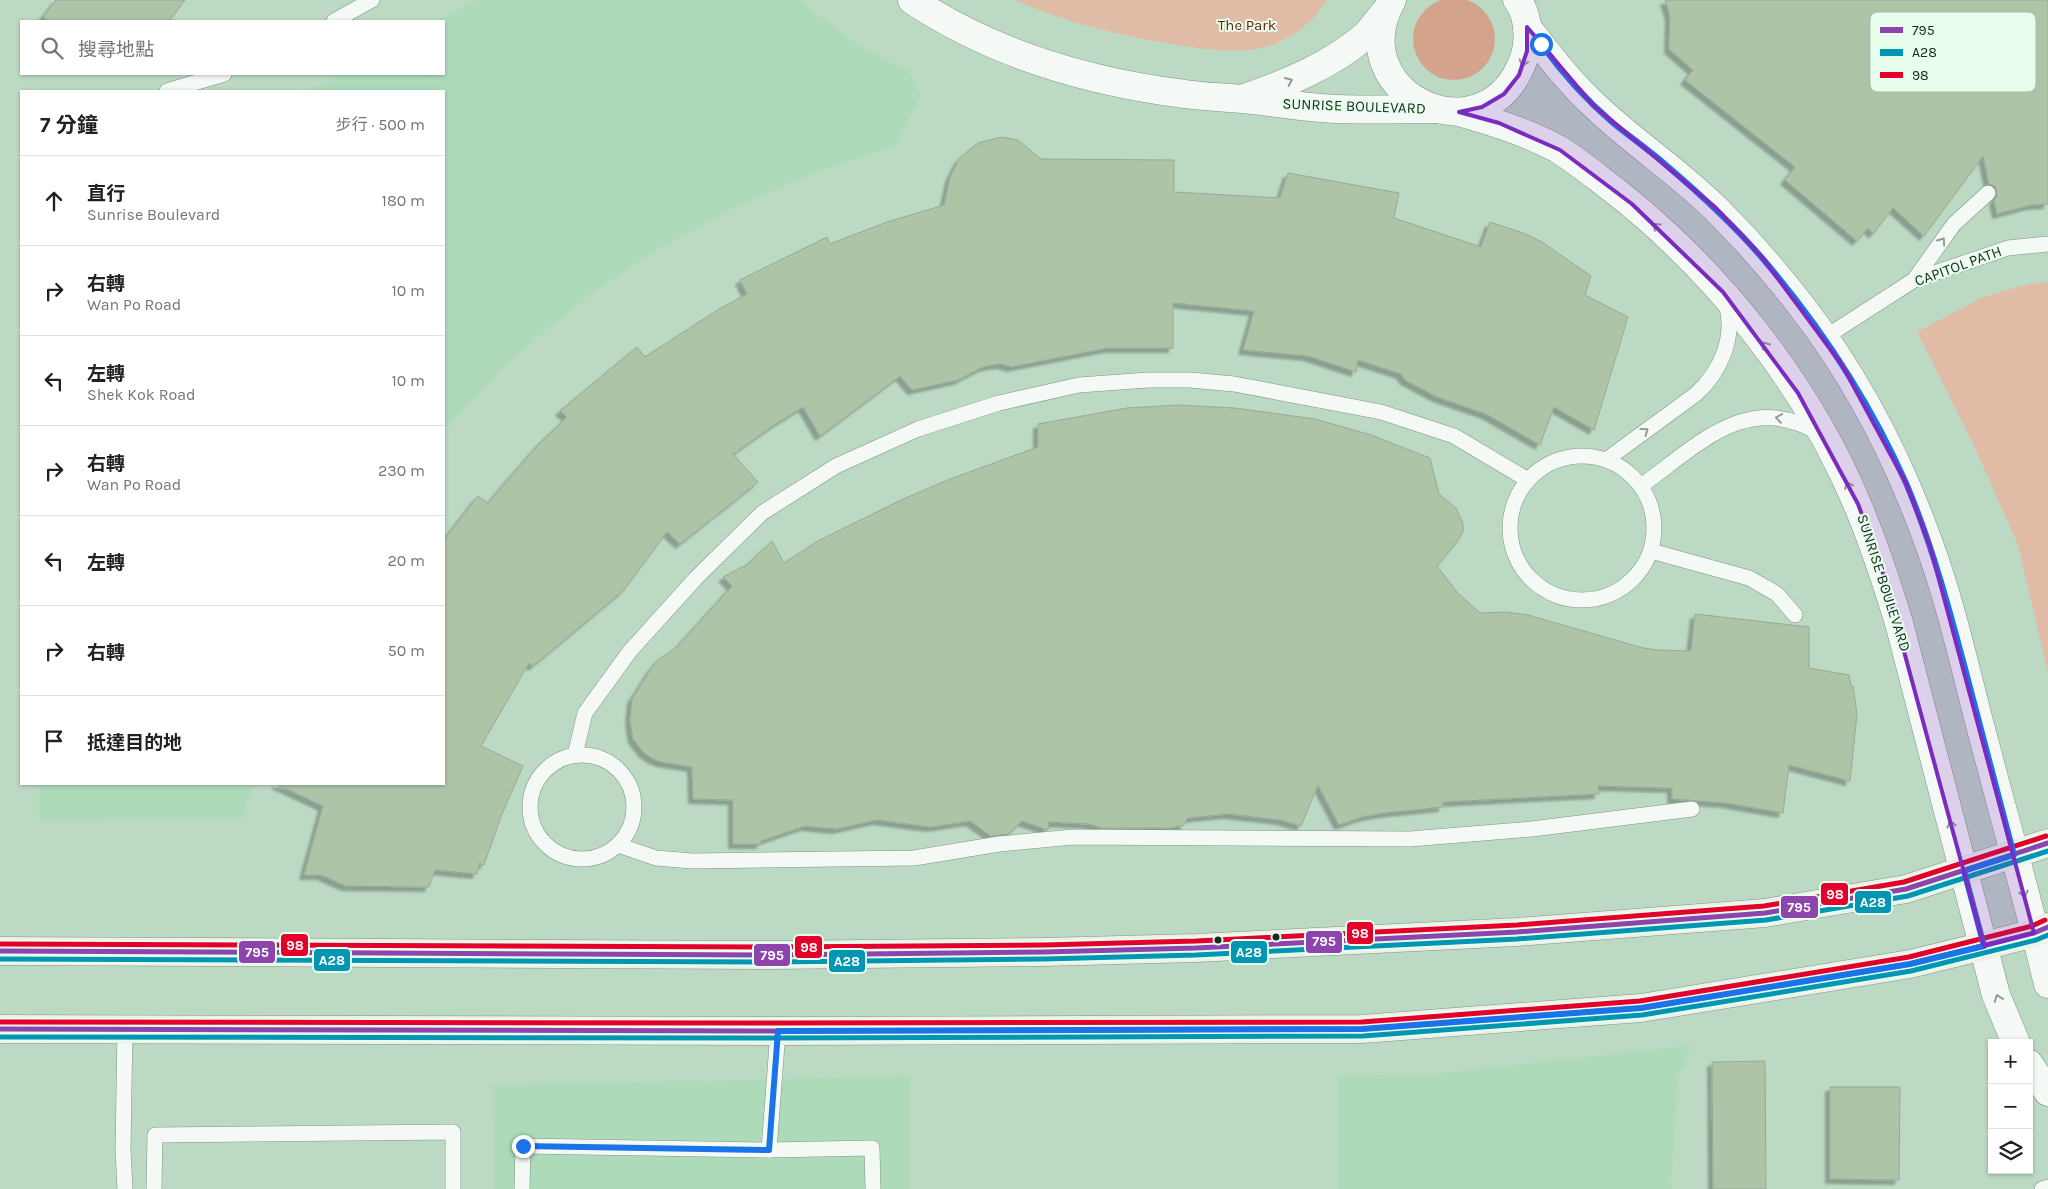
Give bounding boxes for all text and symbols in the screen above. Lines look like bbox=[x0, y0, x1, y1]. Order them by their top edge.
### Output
legend bbox=[1870, 12, 2036, 92]
park label: The Park bbox=[1218, 16, 1276, 34]
search box bbox=[20, 20, 445, 75]
text: 795 bbox=[1912, 22, 1935, 39]
route start bbox=[1530, 33, 1553, 56]
icon: search bbox=[38, 34, 66, 62]
text: 搜尋地點 bbox=[78, 39, 154, 61]
text: A28 bbox=[1912, 44, 1937, 61]
one-way arrow bbox=[1519, 59, 1529, 67]
text: 98 bbox=[1912, 67, 1929, 84]
one-way arrow bbox=[1284, 77, 1293, 88]
street label: SUNRISE BOULEVARD bbox=[1282, 95, 1426, 117]
text: 7 分鐘 bbox=[40, 113, 98, 137]
text: 步行 · 500 m bbox=[336, 115, 425, 134]
text: 直行 bbox=[87, 183, 125, 205]
icon: ahead bbox=[40, 187, 68, 215]
text: 180 m bbox=[382, 191, 425, 210]
text: Sunrise Boulevard bbox=[87, 205, 220, 224]
one-way arrow bbox=[1652, 222, 1661, 231]
one-way arrow bbox=[1936, 237, 1945, 246]
street label: CAPITOL PATH bbox=[1912, 242, 2004, 290]
text: 右轉 bbox=[87, 273, 125, 295]
icon: right bbox=[40, 277, 68, 305]
text: 10 m bbox=[391, 281, 425, 300]
text: Wan Po Road bbox=[87, 295, 181, 314]
one-way arrow bbox=[1762, 341, 1771, 351]
text: 左轉 bbox=[87, 363, 125, 385]
icon: left bbox=[40, 367, 68, 395]
text: 10 m bbox=[391, 371, 425, 390]
text: Shek Kok Road bbox=[87, 385, 195, 404]
one-way arrow bbox=[1774, 414, 1783, 424]
one-way arrow bbox=[1639, 428, 1649, 437]
text: 右轉 bbox=[87, 453, 125, 475]
icon: right bbox=[40, 457, 68, 485]
text: 230 m bbox=[378, 461, 425, 480]
text: Wan Po Road bbox=[87, 475, 181, 494]
one-way arrow bbox=[1844, 481, 1854, 490]
street label: SUNRISE BOULEVARD bbox=[1853, 512, 1915, 654]
icon: left bbox=[40, 547, 68, 575]
text: 20 m bbox=[387, 551, 425, 570]
text: 左轉 bbox=[87, 552, 125, 574]
icon: right bbox=[40, 637, 68, 665]
text: 50 m bbox=[388, 641, 425, 660]
text: 右轉 bbox=[87, 642, 125, 664]
icon: arrive bbox=[40, 727, 68, 755]
text: 抵達目的地 bbox=[87, 732, 182, 754]
one-way arrow bbox=[1946, 819, 1957, 828]
line badge: 98 bbox=[1820, 882, 1849, 906]
text: 98 bbox=[1826, 886, 1844, 903]
line badge: A28 bbox=[1854, 890, 1892, 914]
one-way arrow bbox=[2018, 890, 2029, 898]
text: A28 bbox=[1860, 894, 1886, 911]
line badge: 795 bbox=[1780, 895, 1819, 919]
text: 795 bbox=[1787, 899, 1811, 916]
line badge: 98 bbox=[1346, 921, 1374, 945]
text: 98 bbox=[1351, 925, 1369, 942]
line badge: 795 bbox=[1305, 930, 1343, 954]
unlabelled marker bbox=[1271, 932, 1281, 942]
line badge: 98 bbox=[280, 933, 309, 957]
text: 795 bbox=[1312, 933, 1336, 950]
line badge: 98 bbox=[794, 935, 823, 959]
unlabelled marker bbox=[1213, 935, 1223, 945]
text: 98 bbox=[286, 937, 304, 954]
text: 98 bbox=[800, 939, 818, 956]
line badge: 795 bbox=[238, 940, 276, 964]
line badge: A28 bbox=[1230, 940, 1268, 964]
line badge: 795 bbox=[753, 943, 791, 967]
text: 795 bbox=[245, 944, 269, 961]
text: A28 bbox=[1236, 944, 1262, 961]
text: 795 bbox=[760, 947, 784, 964]
line badge: A28 bbox=[313, 948, 351, 972]
line badge: A28 bbox=[828, 949, 866, 973]
text: A28 bbox=[319, 952, 345, 969]
text: A28 bbox=[834, 953, 860, 970]
one-way arrow bbox=[1994, 994, 2004, 1002]
map controls bbox=[1988, 1039, 2033, 1174]
button: + bbox=[1988, 1039, 2033, 1084]
button: − bbox=[1988, 1084, 2033, 1129]
button: layers bbox=[1988, 1129, 2033, 1174]
route end bbox=[512, 1135, 535, 1158]

